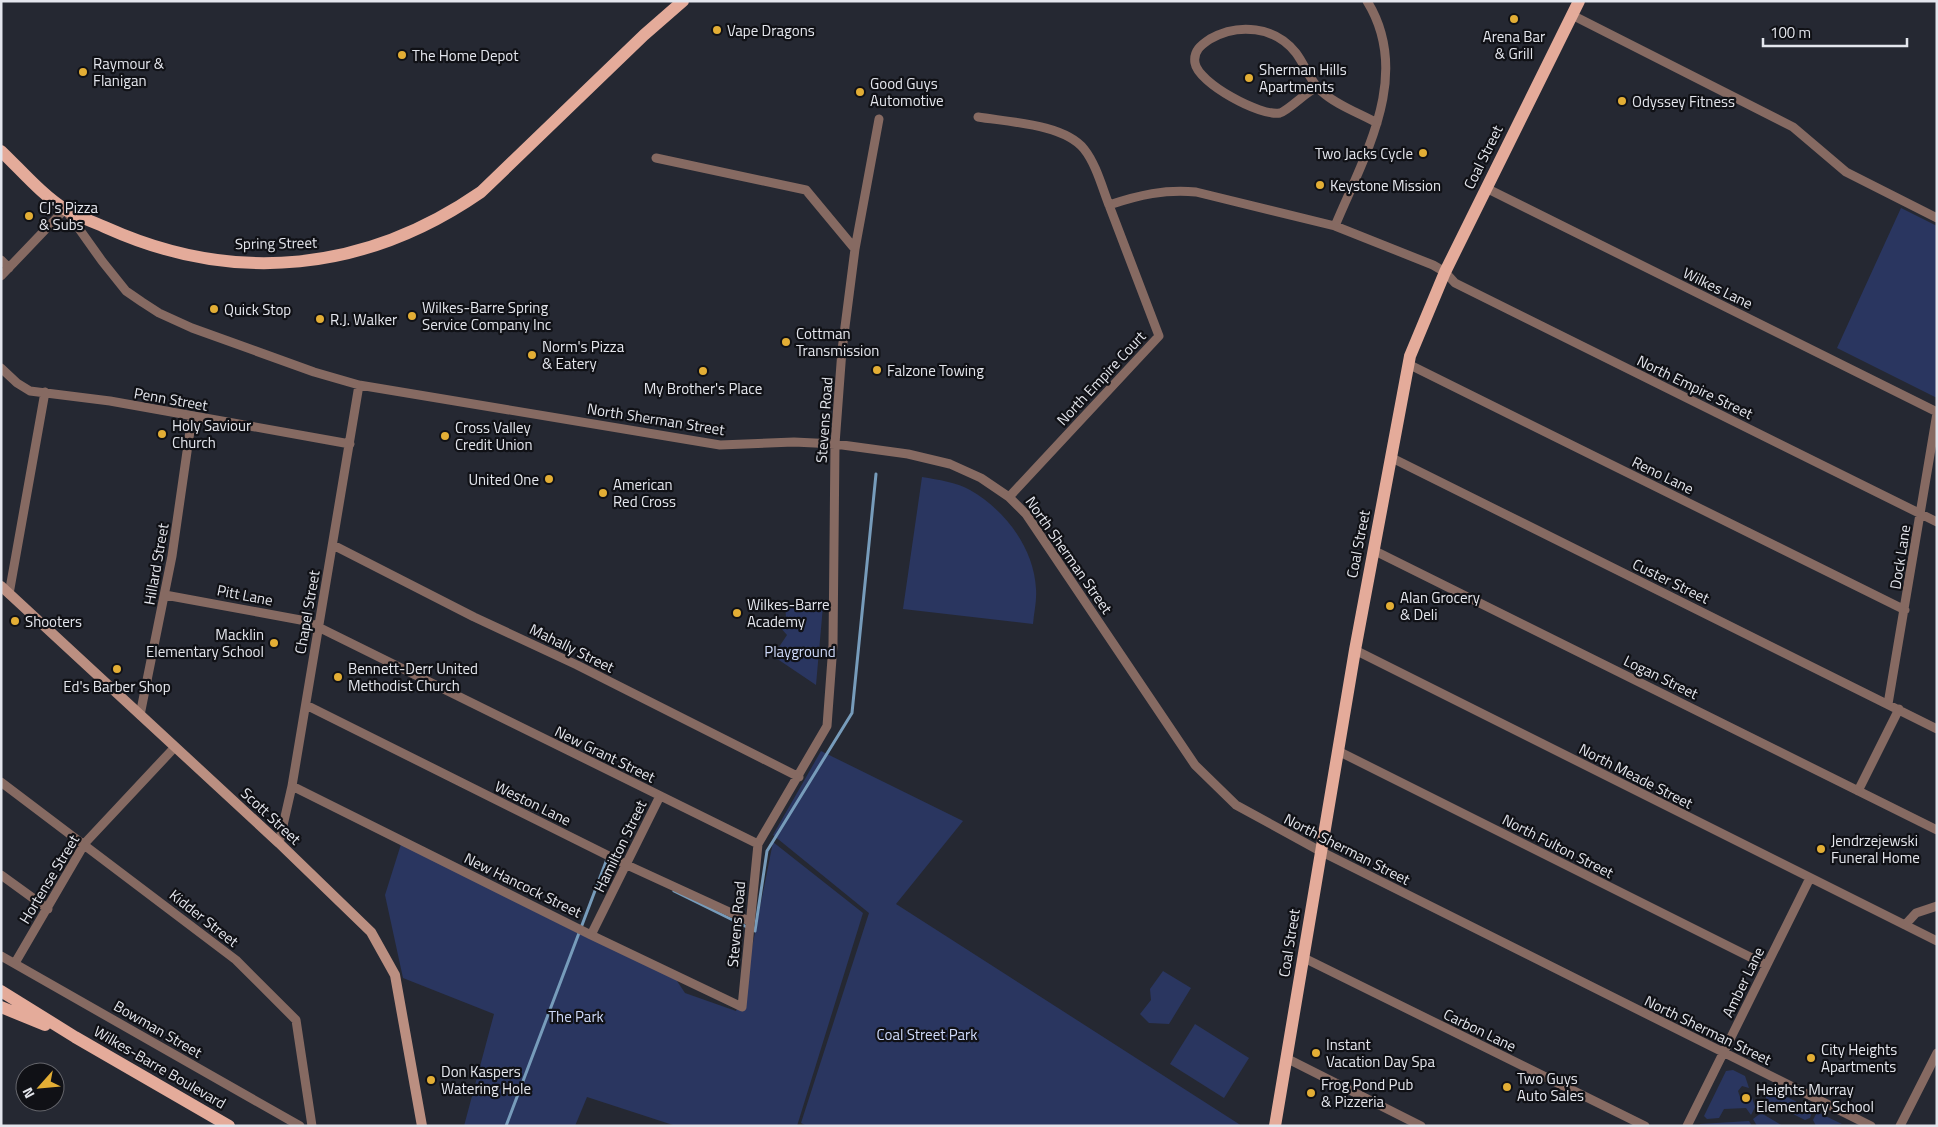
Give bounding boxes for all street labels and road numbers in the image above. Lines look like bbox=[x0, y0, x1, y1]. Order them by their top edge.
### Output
street label: Coal Street bbox=[1458, 120, 1509, 193]
street label: Spring Street bbox=[235, 231, 318, 255]
street label: Wilkes Lane bbox=[1679, 261, 1757, 315]
street label: North Empire Court bbox=[1051, 325, 1152, 430]
street label: North Empire Street bbox=[1633, 349, 1758, 425]
street label: Stevens Road bbox=[810, 376, 838, 464]
street label: Penn Street bbox=[132, 381, 210, 417]
street label: North Sherman Street bbox=[586, 397, 727, 441]
street label: Reno Lane bbox=[1628, 450, 1698, 500]
street label: North Sherman Street bbox=[1020, 492, 1119, 619]
street label: Coal Street bbox=[1340, 507, 1376, 580]
street label: Hillard Street bbox=[137, 521, 175, 607]
street label: Dock Lane bbox=[1884, 523, 1916, 591]
street label: Custer Street bbox=[1629, 552, 1714, 610]
street label: Chapel Street bbox=[288, 568, 326, 656]
street label: Pitt Lane bbox=[215, 578, 275, 612]
street label: Mahally Street bbox=[526, 618, 619, 679]
street label: Logan Street bbox=[1620, 649, 1703, 705]
street label: New Grant Street bbox=[551, 720, 660, 789]
street label: North Meade Street bbox=[1575, 737, 1698, 815]
street label: Weston Lane bbox=[491, 775, 575, 831]
street label: Scott Street bbox=[236, 782, 307, 850]
street label: Hamilton Street bbox=[588, 795, 653, 896]
street label: North Sherman Street bbox=[1280, 807, 1415, 891]
street label: North Fulton Street bbox=[1498, 808, 1618, 884]
street label: Hortense Street bbox=[13, 829, 85, 928]
street label: New Hancock Street bbox=[460, 847, 586, 924]
street label: Stevens Road bbox=[721, 880, 751, 968]
street label: Kidder Street bbox=[164, 884, 244, 953]
street label: Coal Street bbox=[1272, 906, 1306, 979]
street label: Amber Lane bbox=[1716, 943, 1770, 1021]
street label: North Sherman Street bbox=[1641, 989, 1776, 1071]
street label: Bowman Street bbox=[110, 994, 207, 1064]
street label: Carbon Lane bbox=[1440, 1002, 1520, 1058]
street label: Wilkes-Barre Boulevard bbox=[90, 1020, 230, 1114]

